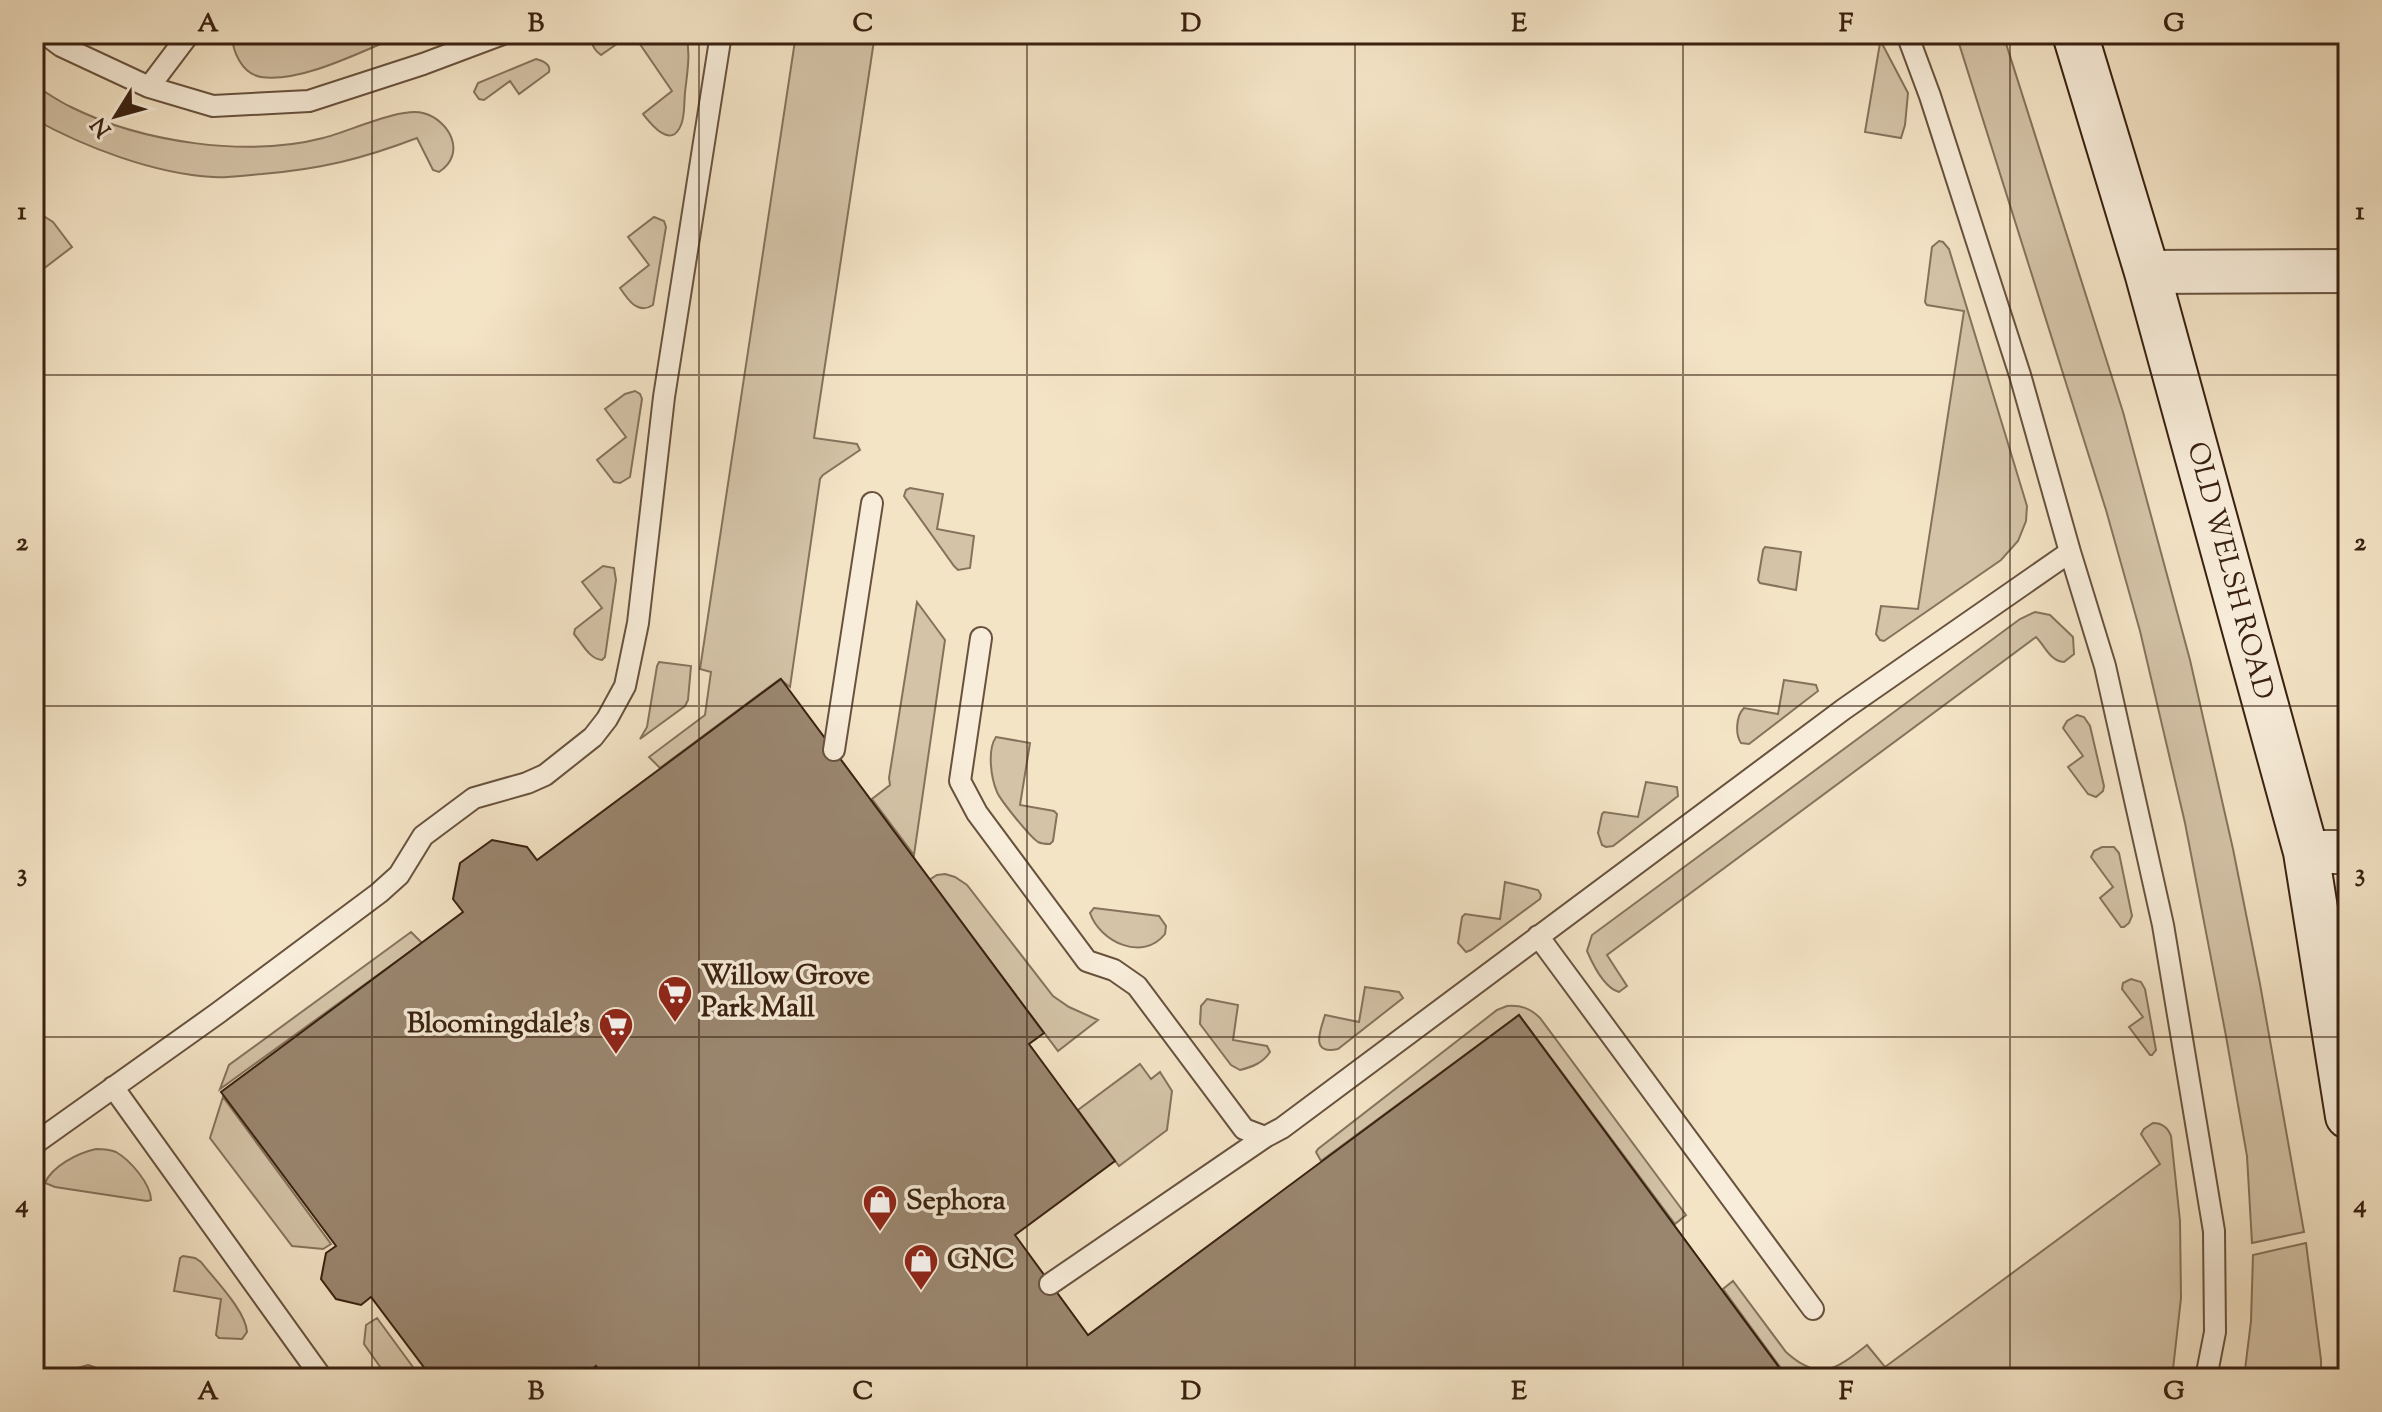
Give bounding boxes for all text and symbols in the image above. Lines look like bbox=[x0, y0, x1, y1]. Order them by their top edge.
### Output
text: A bbox=[197, 6, 219, 43]
text: B bbox=[528, 6, 545, 43]
text: C bbox=[853, 6, 873, 43]
text: D bbox=[1181, 6, 1201, 43]
text: E bbox=[1511, 6, 1527, 43]
text: F bbox=[1839, 6, 1854, 43]
text: G bbox=[2163, 6, 2185, 43]
north arrow bbox=[76, 76, 156, 156]
text: N bbox=[84, 109, 120, 143]
text: 1 bbox=[18, 194, 27, 231]
text: 1 bbox=[2356, 194, 2365, 231]
street label: OLD WELSH ROAD bbox=[2175, 438, 2283, 704]
text: 2 bbox=[16, 525, 29, 562]
text: 2 bbox=[2354, 525, 2367, 562]
text: 3 bbox=[17, 856, 27, 893]
text: 3 bbox=[2355, 856, 2365, 893]
place label: Willow Grove Park Mall bbox=[701, 957, 870, 1029]
supermarket icon: Willow Grove Park Mall bbox=[656, 974, 694, 1024]
place label: Bloomingdale's bbox=[407, 1005, 590, 1045]
supermarket icon: Bloomingdale's bbox=[597, 1006, 635, 1056]
place label: Sephora bbox=[906, 1182, 1006, 1222]
shop icon: Sephora bbox=[861, 1183, 899, 1233]
text: 4 bbox=[14, 1187, 29, 1224]
text: 4 bbox=[2352, 1187, 2367, 1224]
place label: GNC bbox=[947, 1241, 1015, 1281]
shop icon: GNC bbox=[902, 1242, 940, 1292]
text: A bbox=[197, 1374, 219, 1411]
text: B bbox=[528, 1374, 545, 1411]
text: C bbox=[853, 1374, 873, 1411]
text: D bbox=[1181, 1374, 1201, 1411]
text: E bbox=[1511, 1374, 1527, 1411]
text: F bbox=[1839, 1374, 1854, 1411]
text: G bbox=[2163, 1374, 2185, 1411]

